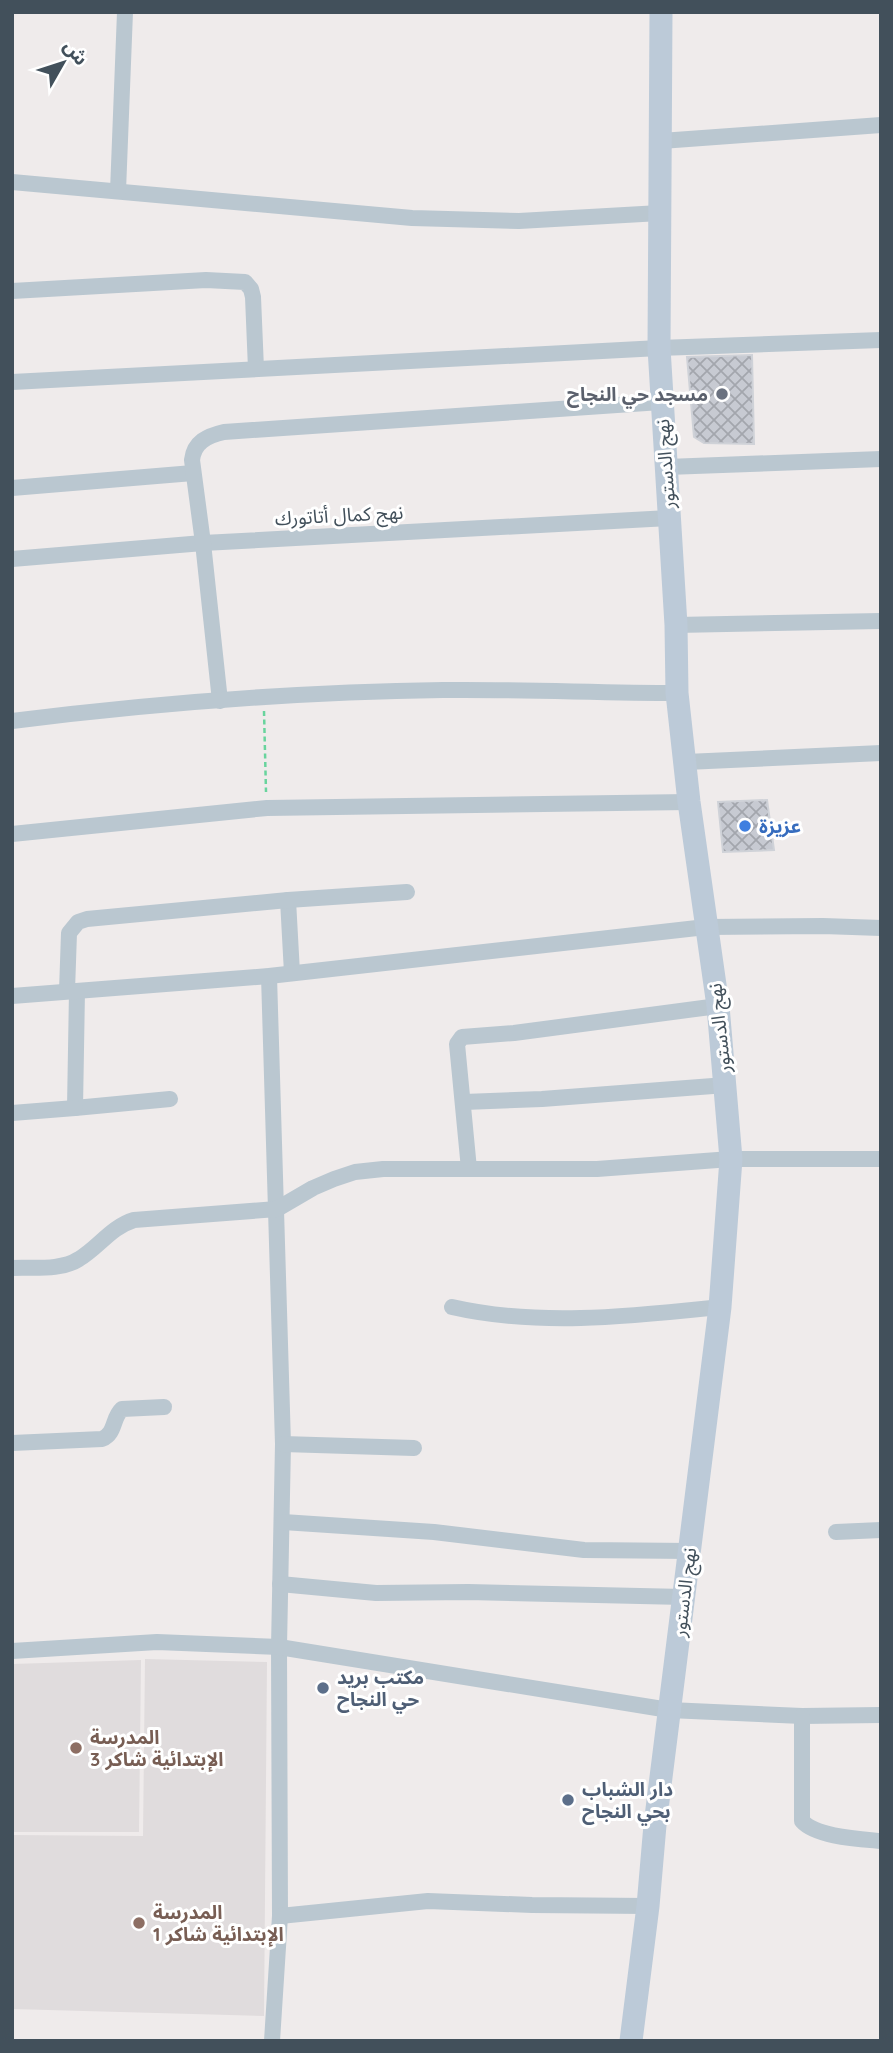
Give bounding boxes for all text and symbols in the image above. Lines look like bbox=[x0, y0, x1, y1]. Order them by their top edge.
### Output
north arrow bbox=[28, 28, 98, 98]
text: ش bbox=[59, 35, 94, 70]
place label: مسجد حي النجاح bbox=[567, 382, 708, 409]
marker: مسجد حي النجاح bbox=[714, 386, 730, 402]
street label: نهج الدستور bbox=[650, 418, 683, 511]
street label: نهج كمال أتاتورك bbox=[274, 500, 404, 533]
place label: عزيزة bbox=[759, 814, 801, 838]
marker: عزيزة bbox=[737, 818, 753, 834]
street label: نهج الدستور bbox=[702, 982, 739, 1075]
street label: نهج الدستور bbox=[666, 1546, 704, 1639]
place label: مكتب بريد حي النجاح bbox=[337, 1665, 424, 1714]
marker: مكتب بريد حي النجاح bbox=[315, 1680, 331, 1696]
place label: المدرسة الإبتدائية شاكر 3 bbox=[90, 1725, 224, 1772]
marker: المدرسة الإبتدائية شاكر 3 bbox=[68, 1740, 84, 1756]
place label: دار الشباب بحي النجاح bbox=[582, 1777, 673, 1826]
marker: دار الشباب بحي النجاح bbox=[560, 1792, 576, 1808]
place label: المدرسة الإبتدائية شاكر 1 bbox=[153, 1900, 284, 1947]
marker: المدرسة الإبتدائية شاكر 1 bbox=[131, 1915, 147, 1931]

